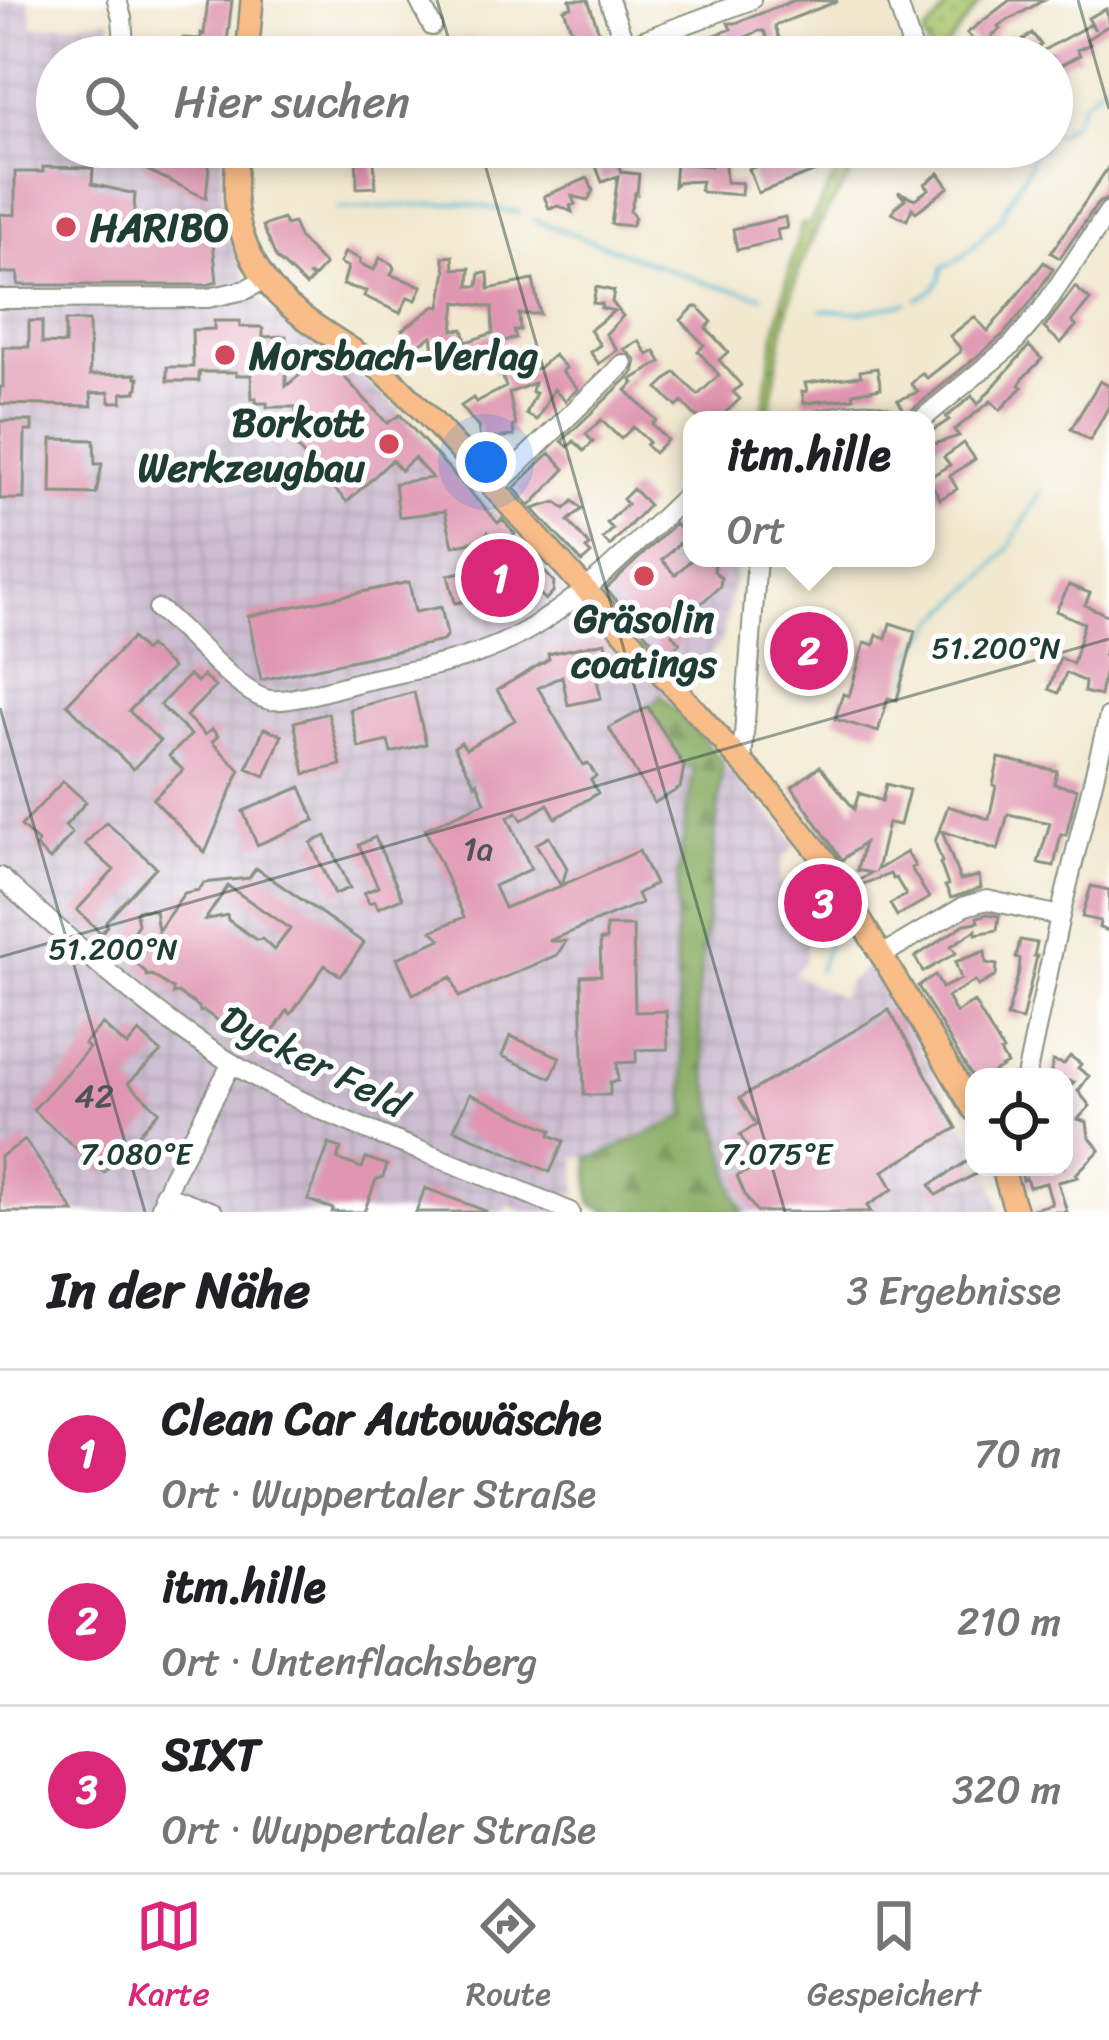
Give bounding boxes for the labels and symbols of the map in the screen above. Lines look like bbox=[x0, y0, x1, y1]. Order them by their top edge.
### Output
place label: HARIBO bbox=[90, 193, 229, 262]
marker: HARIBO bbox=[53, 214, 79, 240]
place label: Morsbach-Verlag bbox=[248, 321, 538, 390]
marker: Morsbach-Verlag bbox=[212, 342, 238, 368]
place label: Borkott Werkzeugbau bbox=[138, 388, 366, 502]
marker: Borkott Werkzeugbau bbox=[376, 431, 402, 457]
your location bbox=[456, 432, 516, 492]
pin: 1 bbox=[461, 533, 539, 623]
marker: Gräsolin coatings bbox=[631, 563, 657, 589]
place label: Gräsolin coatings bbox=[570, 584, 718, 698]
pin: 2 bbox=[770, 606, 848, 696]
text: 51.200°N bbox=[931, 621, 1061, 675]
house number: 1a bbox=[463, 820, 493, 878]
pin: 3 bbox=[784, 858, 862, 948]
text: 51.200°N bbox=[48, 922, 178, 976]
street label: Dycker Feld bbox=[208, 984, 422, 1139]
house number: 42 bbox=[74, 1067, 114, 1125]
text: 7.080°E bbox=[80, 1127, 194, 1181]
text: 7.075°E bbox=[722, 1127, 834, 1181]

